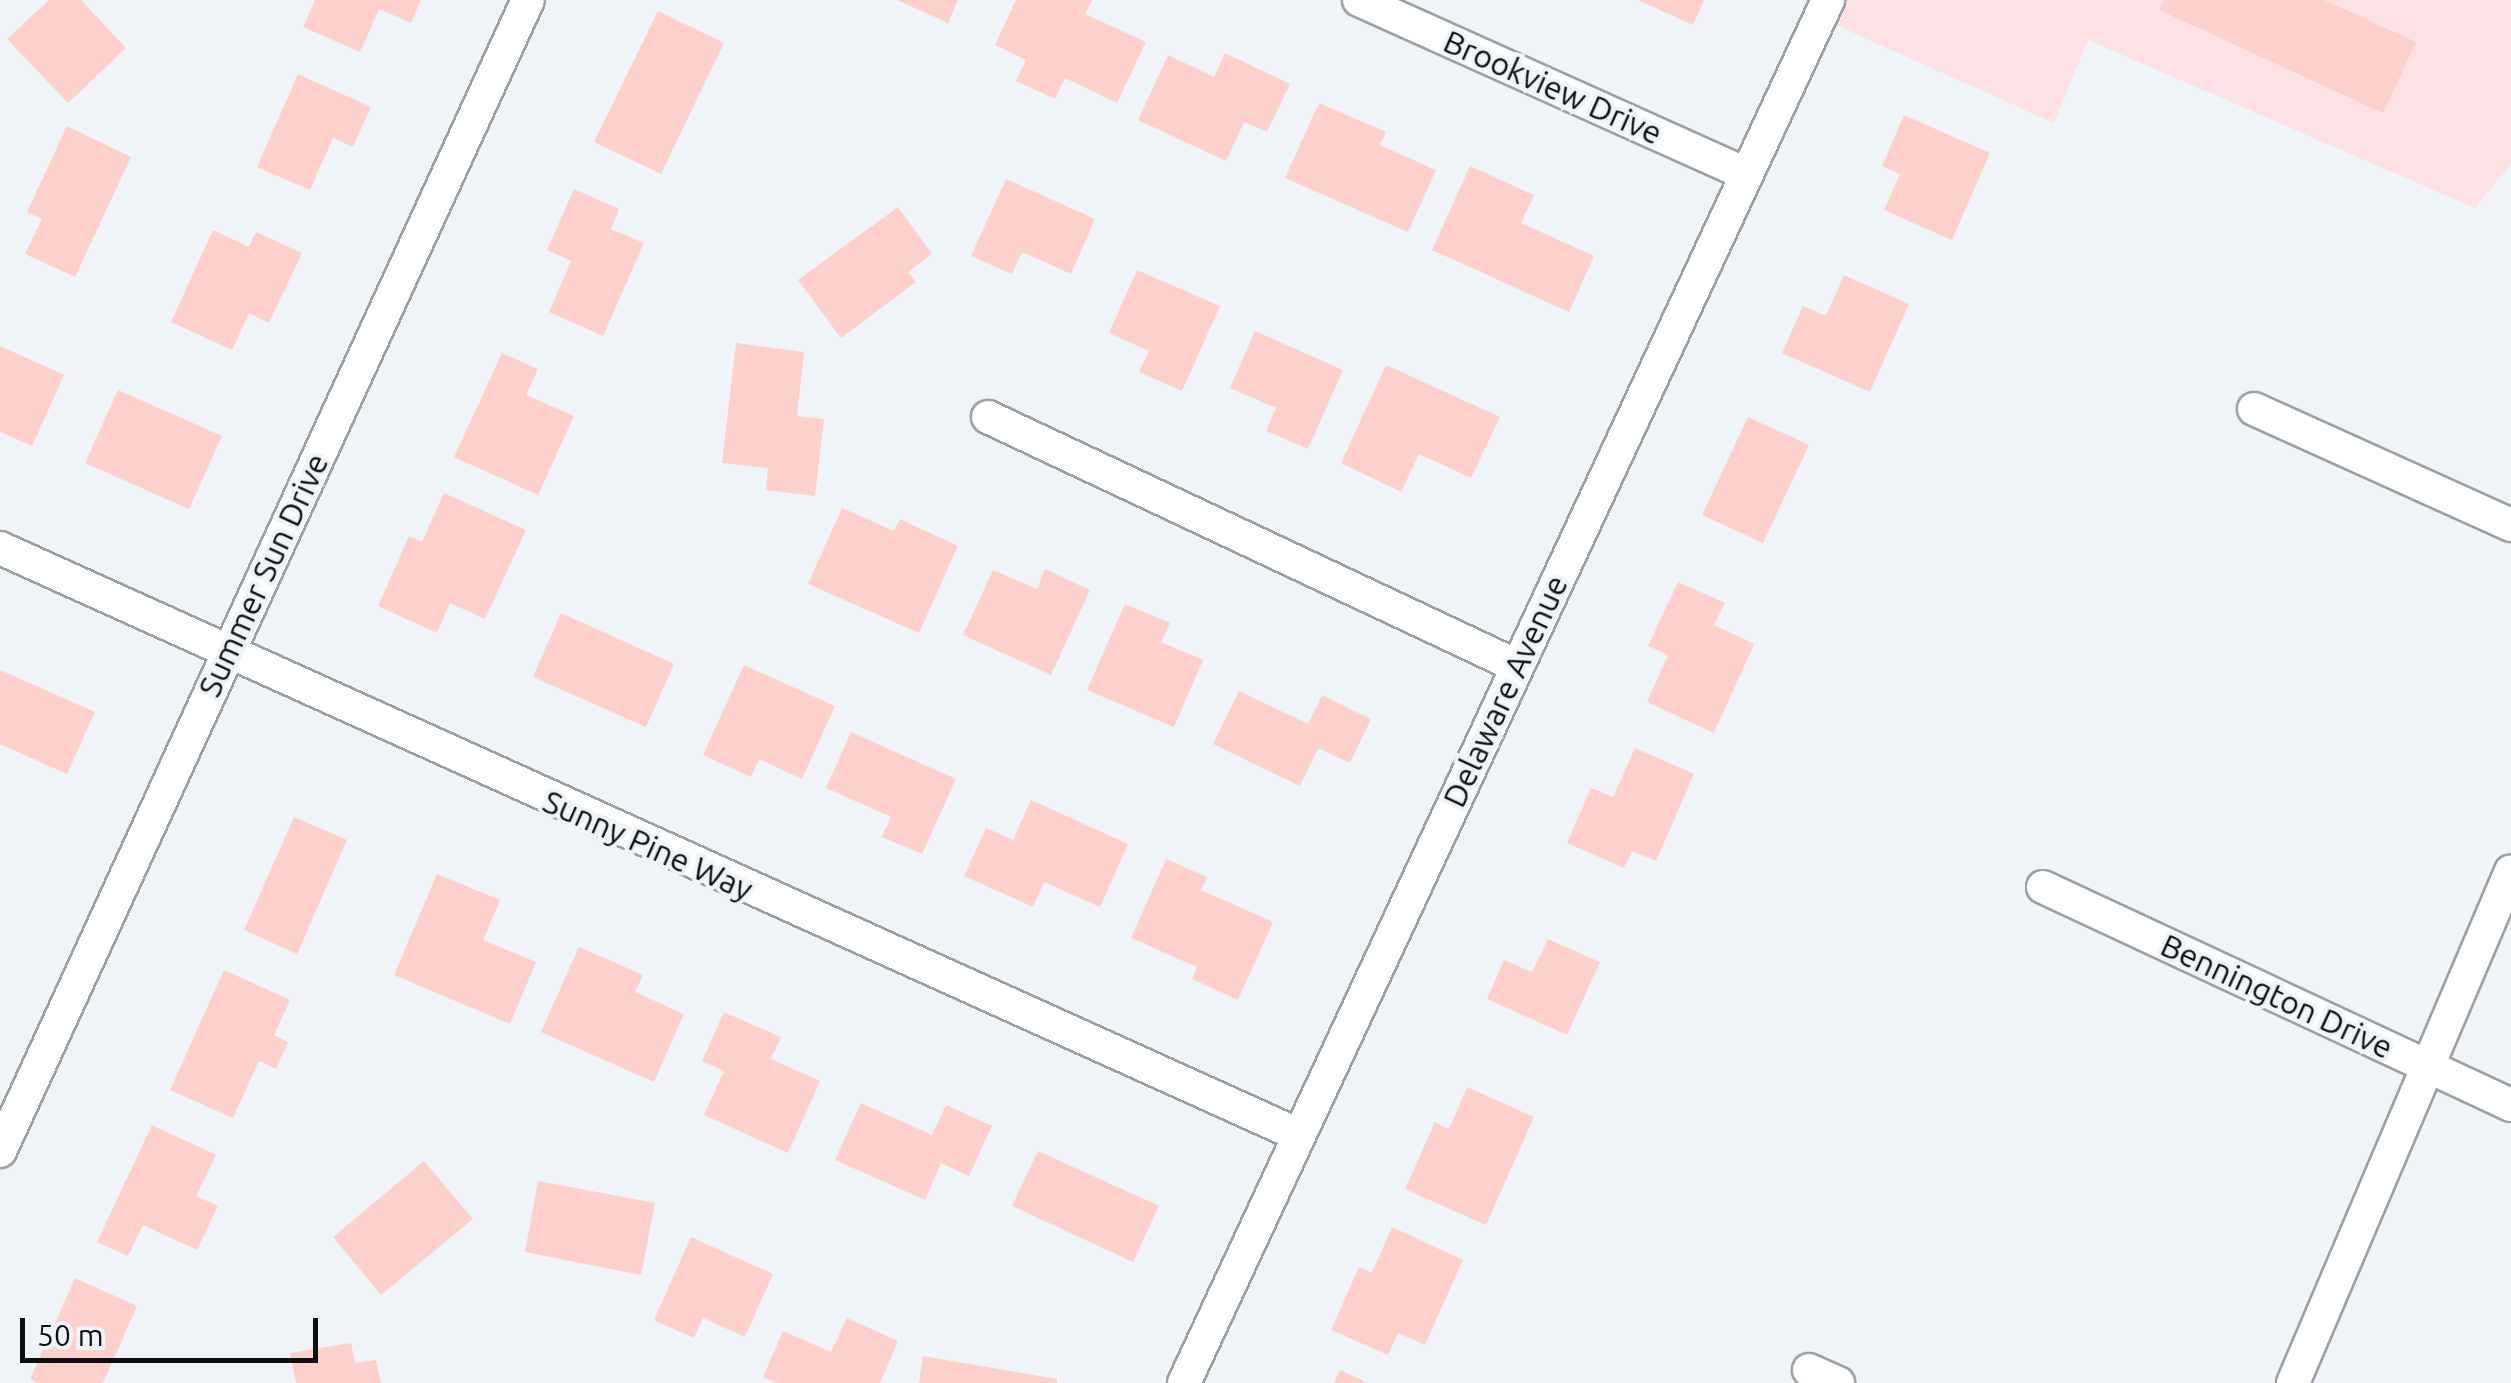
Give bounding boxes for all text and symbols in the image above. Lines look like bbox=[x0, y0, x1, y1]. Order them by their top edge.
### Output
street label: Brookview Drive bbox=[1438, 22, 1668, 152]
street label: Summer Sun Drive bbox=[190, 447, 336, 703]
street label: Delaware Avenue bbox=[1435, 569, 1575, 813]
street label: Sunny Pine Way bbox=[537, 782, 759, 908]
street label: Bennington Drive bbox=[2155, 925, 2399, 1067]
scale bar bbox=[25, 1298, 322, 1360]
text: 50 m bbox=[37, 1318, 104, 1352]

